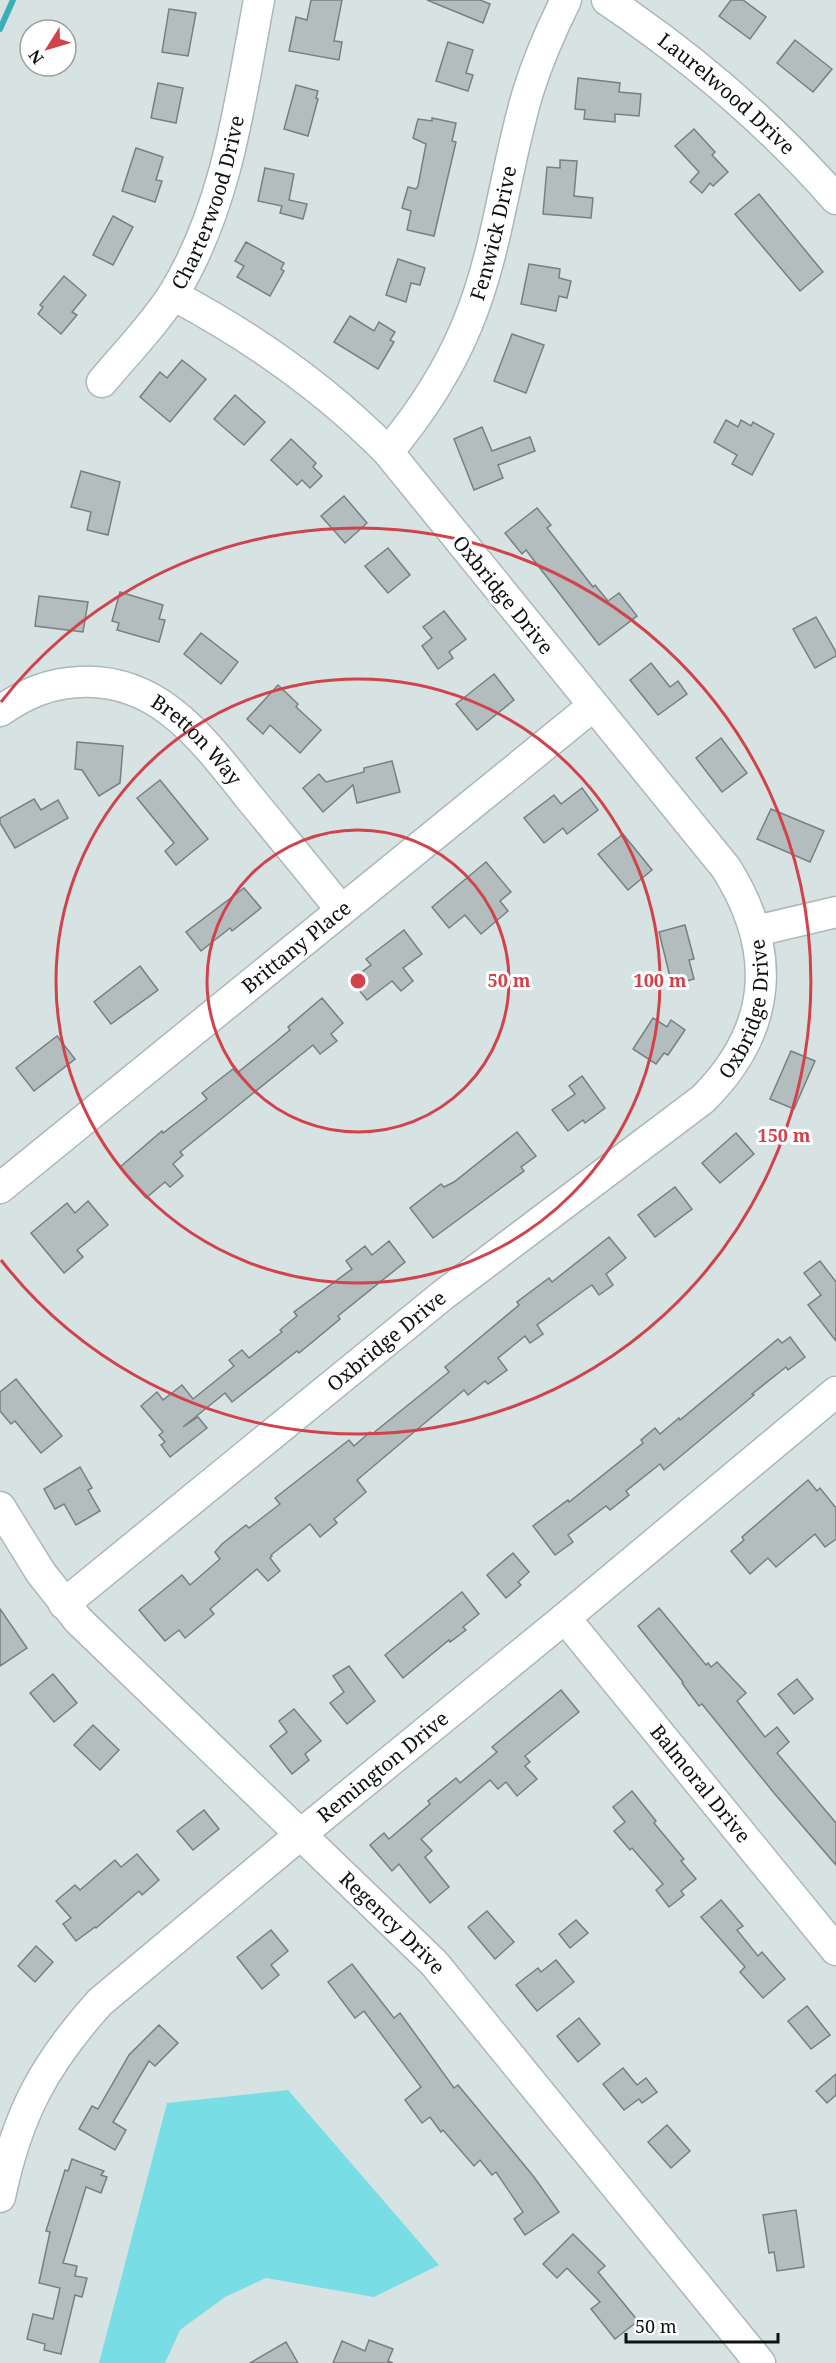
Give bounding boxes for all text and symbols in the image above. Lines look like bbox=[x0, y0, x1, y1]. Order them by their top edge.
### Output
north arrow bbox=[18, 18, 78, 78]
street label: Laurelwood Drive bbox=[653, 27, 801, 160]
text: N bbox=[23, 45, 49, 69]
street label: Charterwood Drive bbox=[165, 113, 250, 294]
street label: Fenwick Drive bbox=[463, 163, 522, 304]
street label: Oxbridge Drive bbox=[447, 529, 560, 660]
street label: Bretton Way bbox=[146, 688, 249, 791]
street label: Brittany Place bbox=[236, 894, 356, 999]
street label: Oxbridge Drive bbox=[712, 937, 774, 1084]
text: 50 m bbox=[488, 968, 531, 992]
text: 100 m bbox=[634, 968, 687, 992]
centre of rings bbox=[348, 971, 368, 991]
text: 150 m bbox=[758, 1123, 811, 1147]
street label: Oxbridge Drive bbox=[321, 1284, 451, 1397]
street label: Remington Drive bbox=[311, 1705, 454, 1828]
street label: Balmoral Drive bbox=[644, 1719, 757, 1848]
street label: Regency Drive bbox=[334, 1865, 452, 1980]
scale bar bbox=[626, 2306, 778, 2344]
text: 50 m bbox=[635, 2314, 677, 2338]

